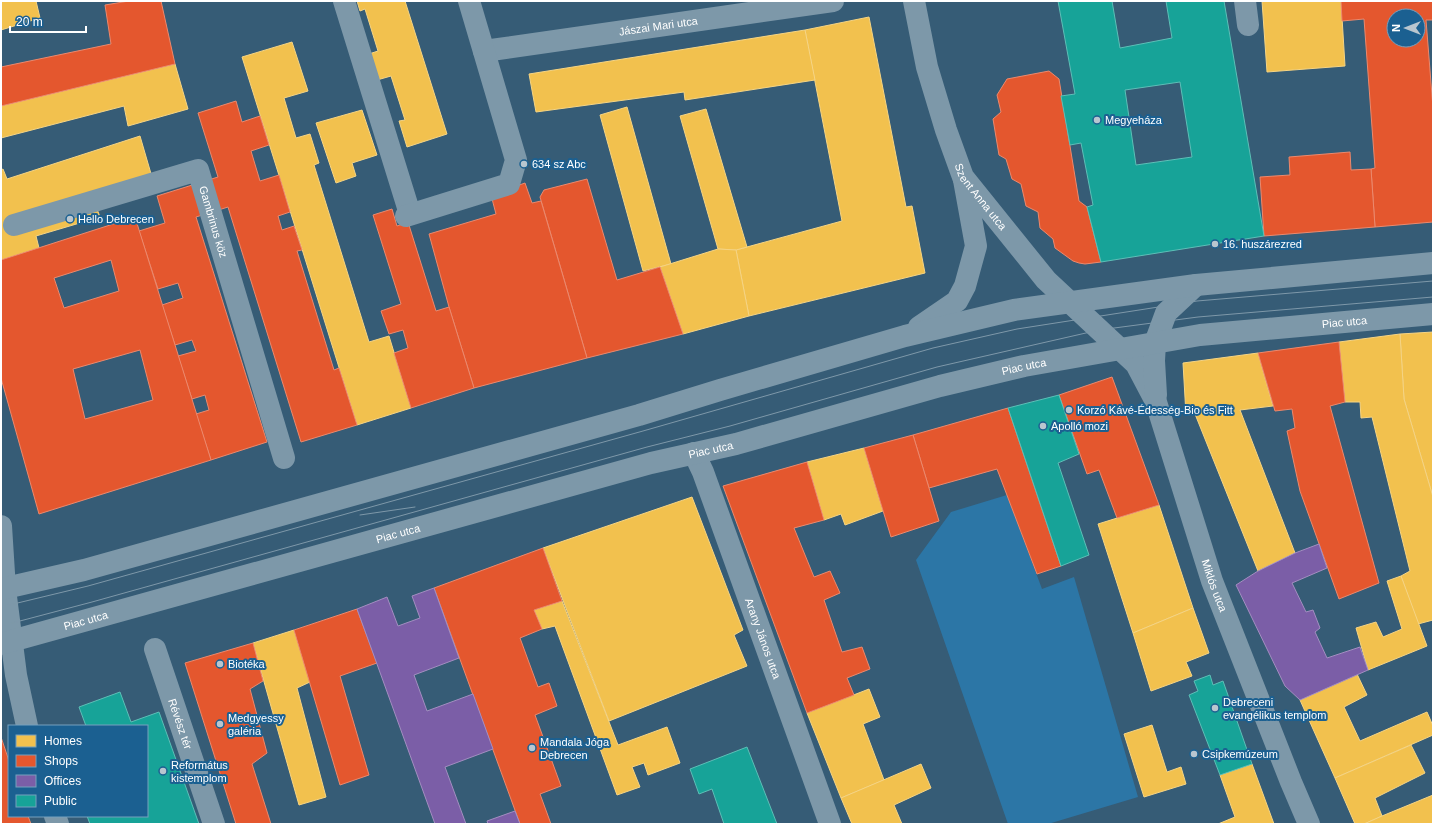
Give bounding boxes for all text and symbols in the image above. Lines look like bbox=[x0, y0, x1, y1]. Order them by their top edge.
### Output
scale bar bbox=[10, 8, 86, 34]
north arrow bbox=[1386, 8, 1426, 48]
street label: Jászai Mari utca bbox=[618, 14, 699, 38]
text: 20 m bbox=[16, 15, 43, 29]
text: N bbox=[1390, 24, 1402, 32]
place label: Megyeháza bbox=[1105, 114, 1163, 126]
marker: Megyeháza bbox=[1092, 115, 1102, 125]
place label: 634 sz Abc bbox=[532, 158, 586, 170]
marker: 634 sz Abc bbox=[519, 159, 529, 169]
street label: Szent Anna utca bbox=[953, 162, 1010, 233]
street label: Gambrinus köz bbox=[197, 185, 230, 259]
place label: Hello Debrecen bbox=[78, 213, 154, 225]
marker: Hello Debrecen bbox=[65, 214, 75, 224]
place label: 16. huszárezred bbox=[1223, 238, 1302, 250]
marker: 16. huszárezred bbox=[1210, 239, 1220, 249]
street label: Piac utca bbox=[1321, 314, 1368, 330]
street label: Piac utca bbox=[1000, 356, 1048, 377]
place label: Korzó Kávé-Édesség-Bio és Fitt bbox=[1077, 404, 1233, 416]
marker: Korzó Kávé-Édesség-Bio és Fitt bbox=[1064, 405, 1074, 415]
place label: Apolló mozi bbox=[1051, 420, 1108, 432]
marker: Apolló mozi bbox=[1038, 421, 1048, 431]
street label: Piac utca bbox=[687, 439, 735, 460]
street label: Piac utca bbox=[374, 521, 422, 545]
street label: Miklós utca bbox=[1200, 558, 1230, 614]
street label: Arany János utca bbox=[743, 596, 783, 681]
street label: Piac utca bbox=[62, 608, 110, 632]
place label: Biotéka bbox=[228, 658, 266, 670]
marker: Biotéka bbox=[215, 659, 225, 669]
place label: Debreceni evangélikus templom bbox=[1223, 696, 1326, 721]
street label: Révész tér bbox=[166, 697, 194, 751]
marker: Debreceni evangélikus templom bbox=[1210, 703, 1220, 713]
place label: Medgyessy galéria bbox=[228, 712, 284, 737]
marker: Medgyessy galéria bbox=[215, 719, 225, 729]
legend bbox=[8, 725, 148, 817]
text: Homes bbox=[44, 734, 82, 748]
place label: Mandala Jóga Debrecen bbox=[540, 736, 610, 761]
marker: Mandala Jóga Debrecen bbox=[527, 743, 537, 753]
place label: Csipkemúzeum bbox=[1202, 748, 1278, 760]
marker: Csipkemúzeum bbox=[1189, 749, 1199, 759]
text: Shops bbox=[44, 754, 78, 768]
place label: Református kistemplom bbox=[171, 759, 228, 784]
marker: Református kistemplom bbox=[158, 766, 168, 776]
text: Offices bbox=[44, 774, 81, 788]
text: Public bbox=[44, 794, 77, 808]

